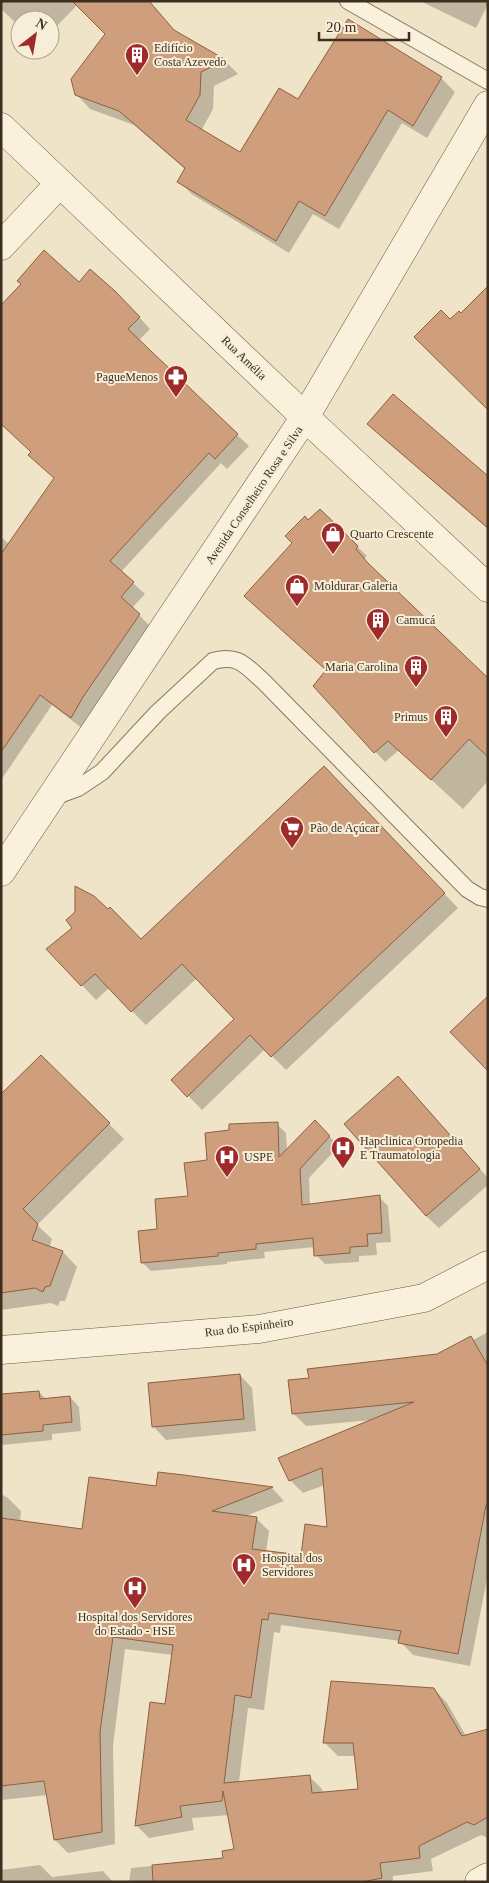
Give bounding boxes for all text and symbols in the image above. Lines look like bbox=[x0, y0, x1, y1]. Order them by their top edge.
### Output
north arrow bbox=[10, 10, 60, 60]
scale bar bbox=[319, 10, 409, 42]
text: N bbox=[33, 15, 50, 33]
text: 20 m bbox=[326, 19, 357, 35]
place label: Edifício Costa Azevedo bbox=[154, 41, 226, 69]
building icon: Edifício Costa Azevedo bbox=[124, 42, 150, 76]
street label: Rua Amélia bbox=[219, 333, 270, 383]
pharmacy icon: PagueMenos bbox=[163, 364, 189, 398]
place label: PagueMenos bbox=[96, 370, 158, 384]
street label: Avenida Conselheiro Rosa e Silva bbox=[202, 423, 306, 567]
shop icon: Quarto Crescente bbox=[320, 521, 346, 555]
place label: Quarto Crescente bbox=[350, 527, 434, 541]
shop icon: Moldurar Galeria bbox=[284, 573, 310, 607]
place label: Moldurar Galeria bbox=[314, 579, 398, 593]
building icon: Camucá bbox=[365, 607, 391, 641]
place label: Camucá bbox=[396, 613, 436, 627]
building icon: Maria Carolina bbox=[403, 654, 429, 688]
place label: Maria Carolina bbox=[325, 660, 399, 674]
building icon: Primus bbox=[433, 704, 459, 738]
place label: Primus bbox=[394, 710, 428, 724]
supermarket icon: Pão de Açúcar bbox=[279, 815, 305, 849]
place label: Pão de Açúcar bbox=[310, 821, 379, 835]
place label: Hapclinica Ortopedia E Traumatologia bbox=[360, 1134, 464, 1162]
hospital icon: Hapclinica Ortopedia E Traumatologia bbox=[330, 1135, 356, 1169]
hospital icon: USPE bbox=[214, 1144, 240, 1178]
place label: USPE bbox=[244, 1150, 273, 1164]
street label: Rua do Espinheiro bbox=[204, 1315, 294, 1339]
place label: Hospital dos Servidores bbox=[262, 1551, 323, 1579]
hospital icon: Hospital dos Servidores bbox=[231, 1552, 257, 1586]
hospital icon: Hospital dos Servidores do Estado - HSE bbox=[122, 1575, 148, 1609]
place label: Hospital dos Servidores do Estado - HSE bbox=[78, 1610, 193, 1638]

